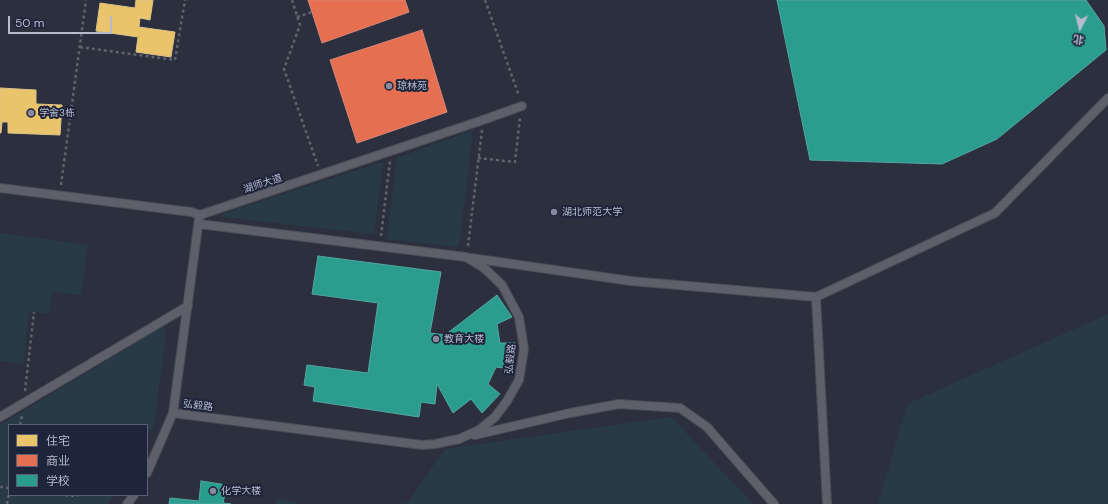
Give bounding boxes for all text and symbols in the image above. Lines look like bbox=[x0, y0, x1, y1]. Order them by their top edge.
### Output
scale bar bbox=[10, 8, 114, 34]
north arrow bbox=[1060, 8, 1100, 48]
text: 50 m bbox=[15, 15, 44, 31]
text: 北 bbox=[1072, 32, 1085, 48]
place label: 琼林苑 bbox=[397, 80, 427, 92]
marker: 琼林苑 bbox=[384, 81, 394, 91]
place label: 学舍3栋 bbox=[39, 107, 75, 119]
marker: 学舍3栋 bbox=[26, 108, 36, 118]
street label: 湖师大道 bbox=[242, 172, 284, 196]
place label: 湖北师范大学 bbox=[562, 206, 622, 218]
marker: 湖北师范大学 bbox=[549, 207, 559, 217]
place label: 教育大楼 bbox=[444, 333, 484, 345]
marker: 教育大楼 bbox=[431, 334, 441, 344]
street label: 弘毅路 bbox=[503, 343, 519, 375]
street label: 弘毅路 bbox=[182, 398, 214, 414]
legend bbox=[8, 424, 148, 496]
text: 住宅 bbox=[46, 433, 70, 449]
text: 商业 bbox=[46, 453, 70, 469]
text: 学校 bbox=[46, 473, 70, 489]
place label: 化学大楼 bbox=[221, 485, 261, 497]
marker: 化学大楼 bbox=[208, 486, 218, 496]

